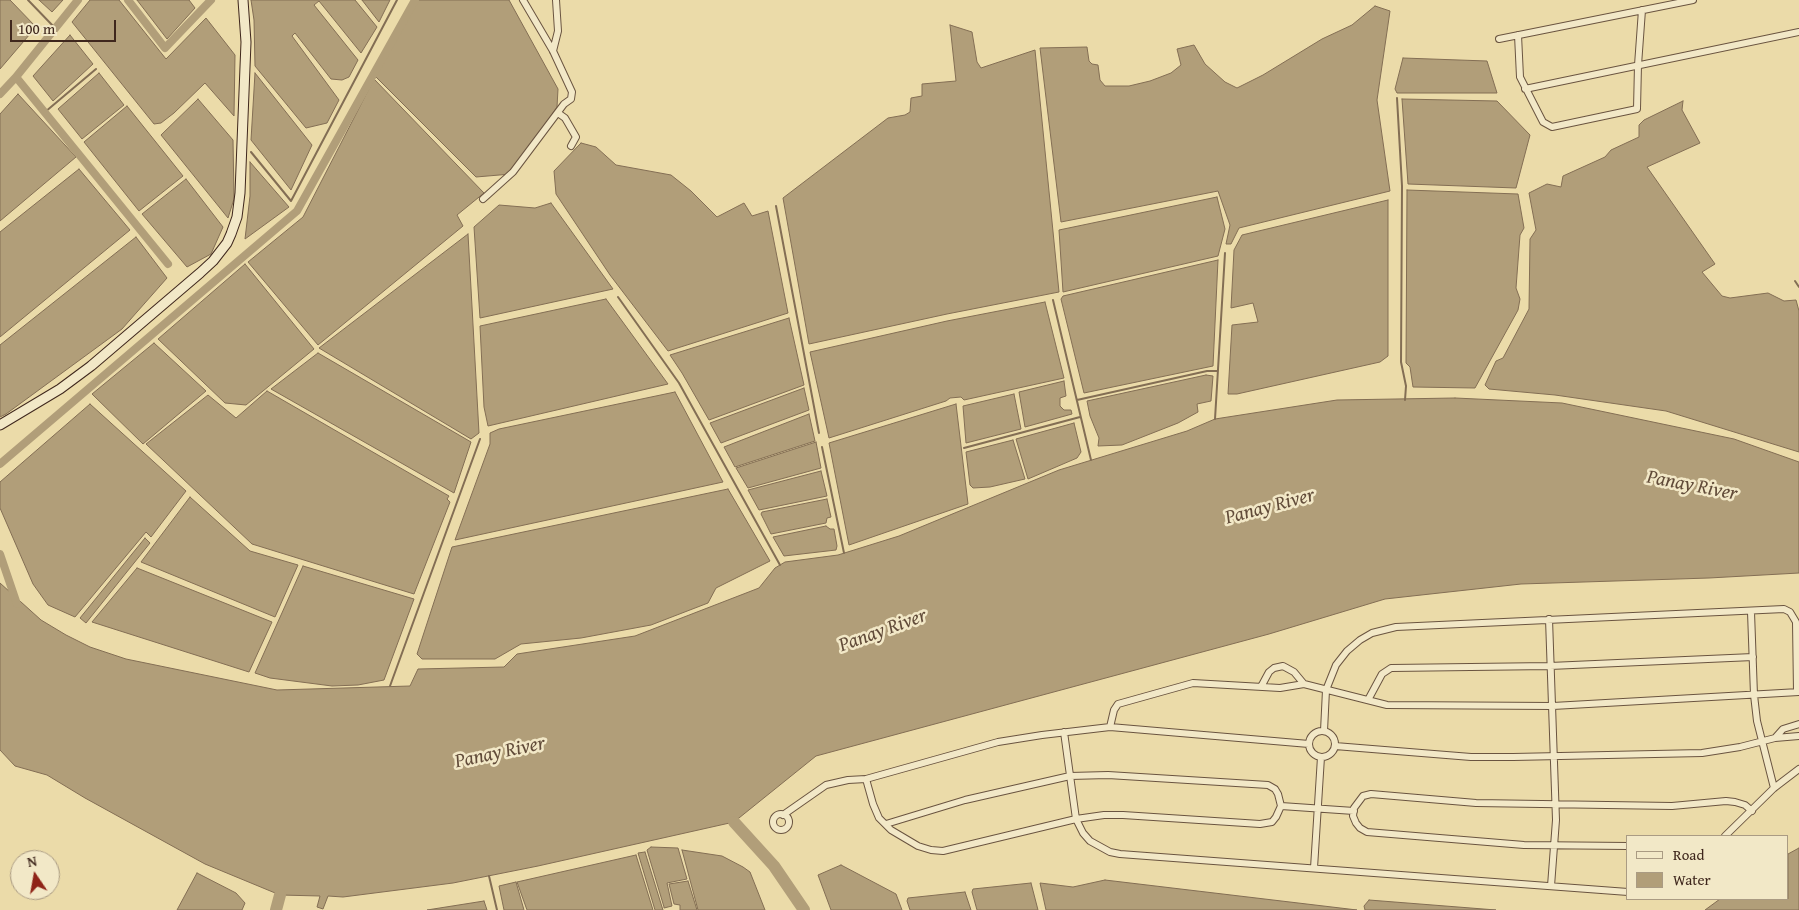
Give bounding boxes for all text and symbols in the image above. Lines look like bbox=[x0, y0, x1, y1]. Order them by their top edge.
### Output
scale bar bbox=[12, 10, 119, 42]
text: 100 m bbox=[18, 18, 55, 39]
water label: Panay River bbox=[1645, 465, 1739, 507]
water label: Panay River bbox=[1223, 484, 1317, 530]
water label: Panay River bbox=[836, 604, 930, 658]
water label: Panay River bbox=[453, 732, 547, 774]
legend bbox=[1626, 835, 1789, 900]
text: Road bbox=[1673, 844, 1704, 865]
north arrow bbox=[10, 850, 60, 900]
text: N bbox=[25, 851, 39, 872]
text: Water bbox=[1673, 869, 1711, 890]

